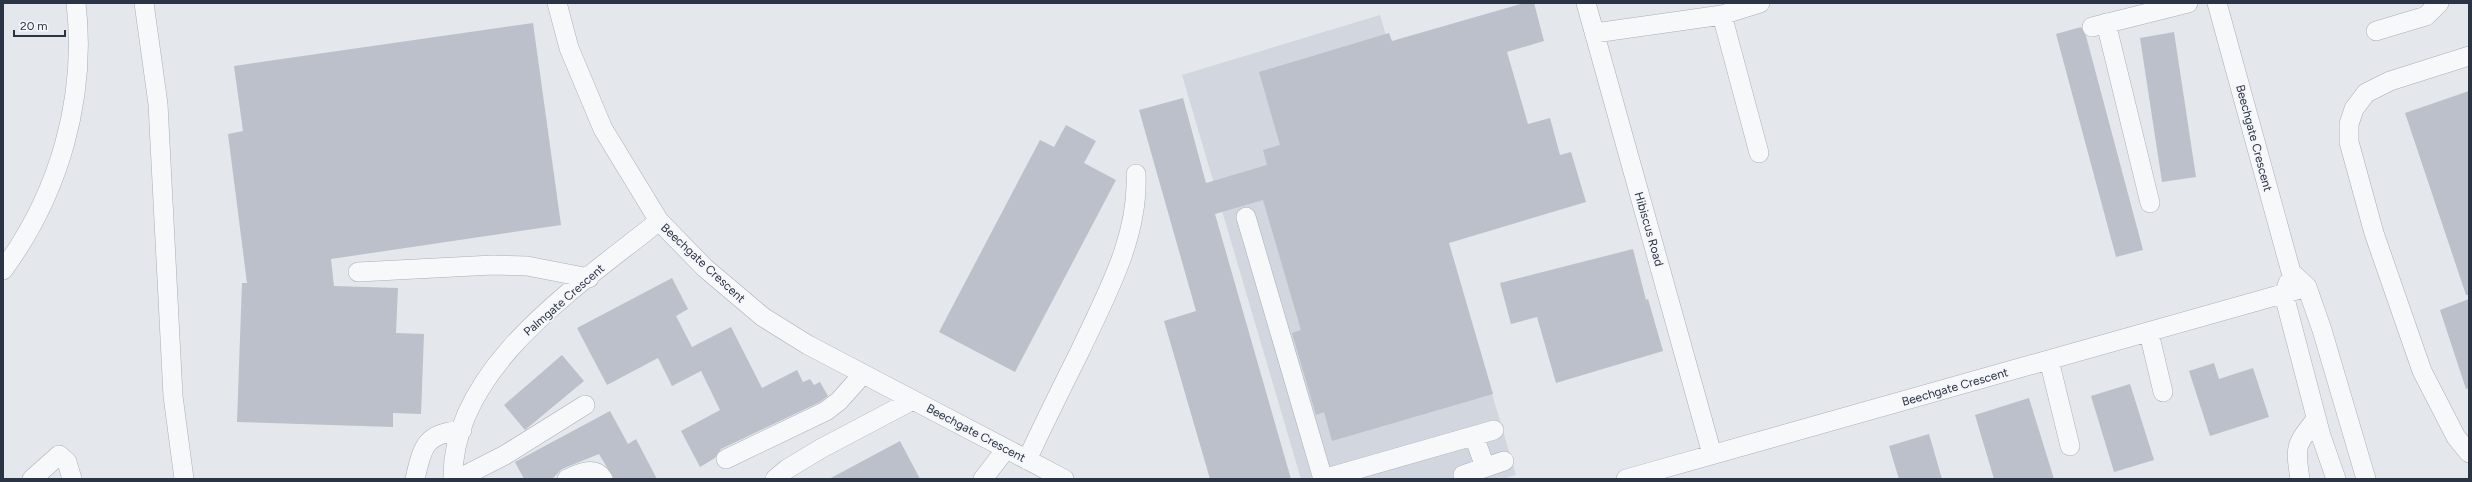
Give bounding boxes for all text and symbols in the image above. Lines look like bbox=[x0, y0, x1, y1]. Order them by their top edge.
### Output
scale bar bbox=[14, 12, 65, 38]
text: 20 m bbox=[20, 19, 48, 33]
street label: Beechgate Crescent bbox=[2233, 83, 2275, 193]
street label: Hibiscus Road bbox=[1632, 190, 1666, 268]
street label: Beechgate Crescent bbox=[658, 220, 748, 306]
street label: Palmgate Crescent bbox=[521, 261, 607, 339]
street label: Beechgate Crescent bbox=[1900, 365, 2010, 409]
street label: Beechgate Crescent bbox=[924, 401, 1028, 465]

